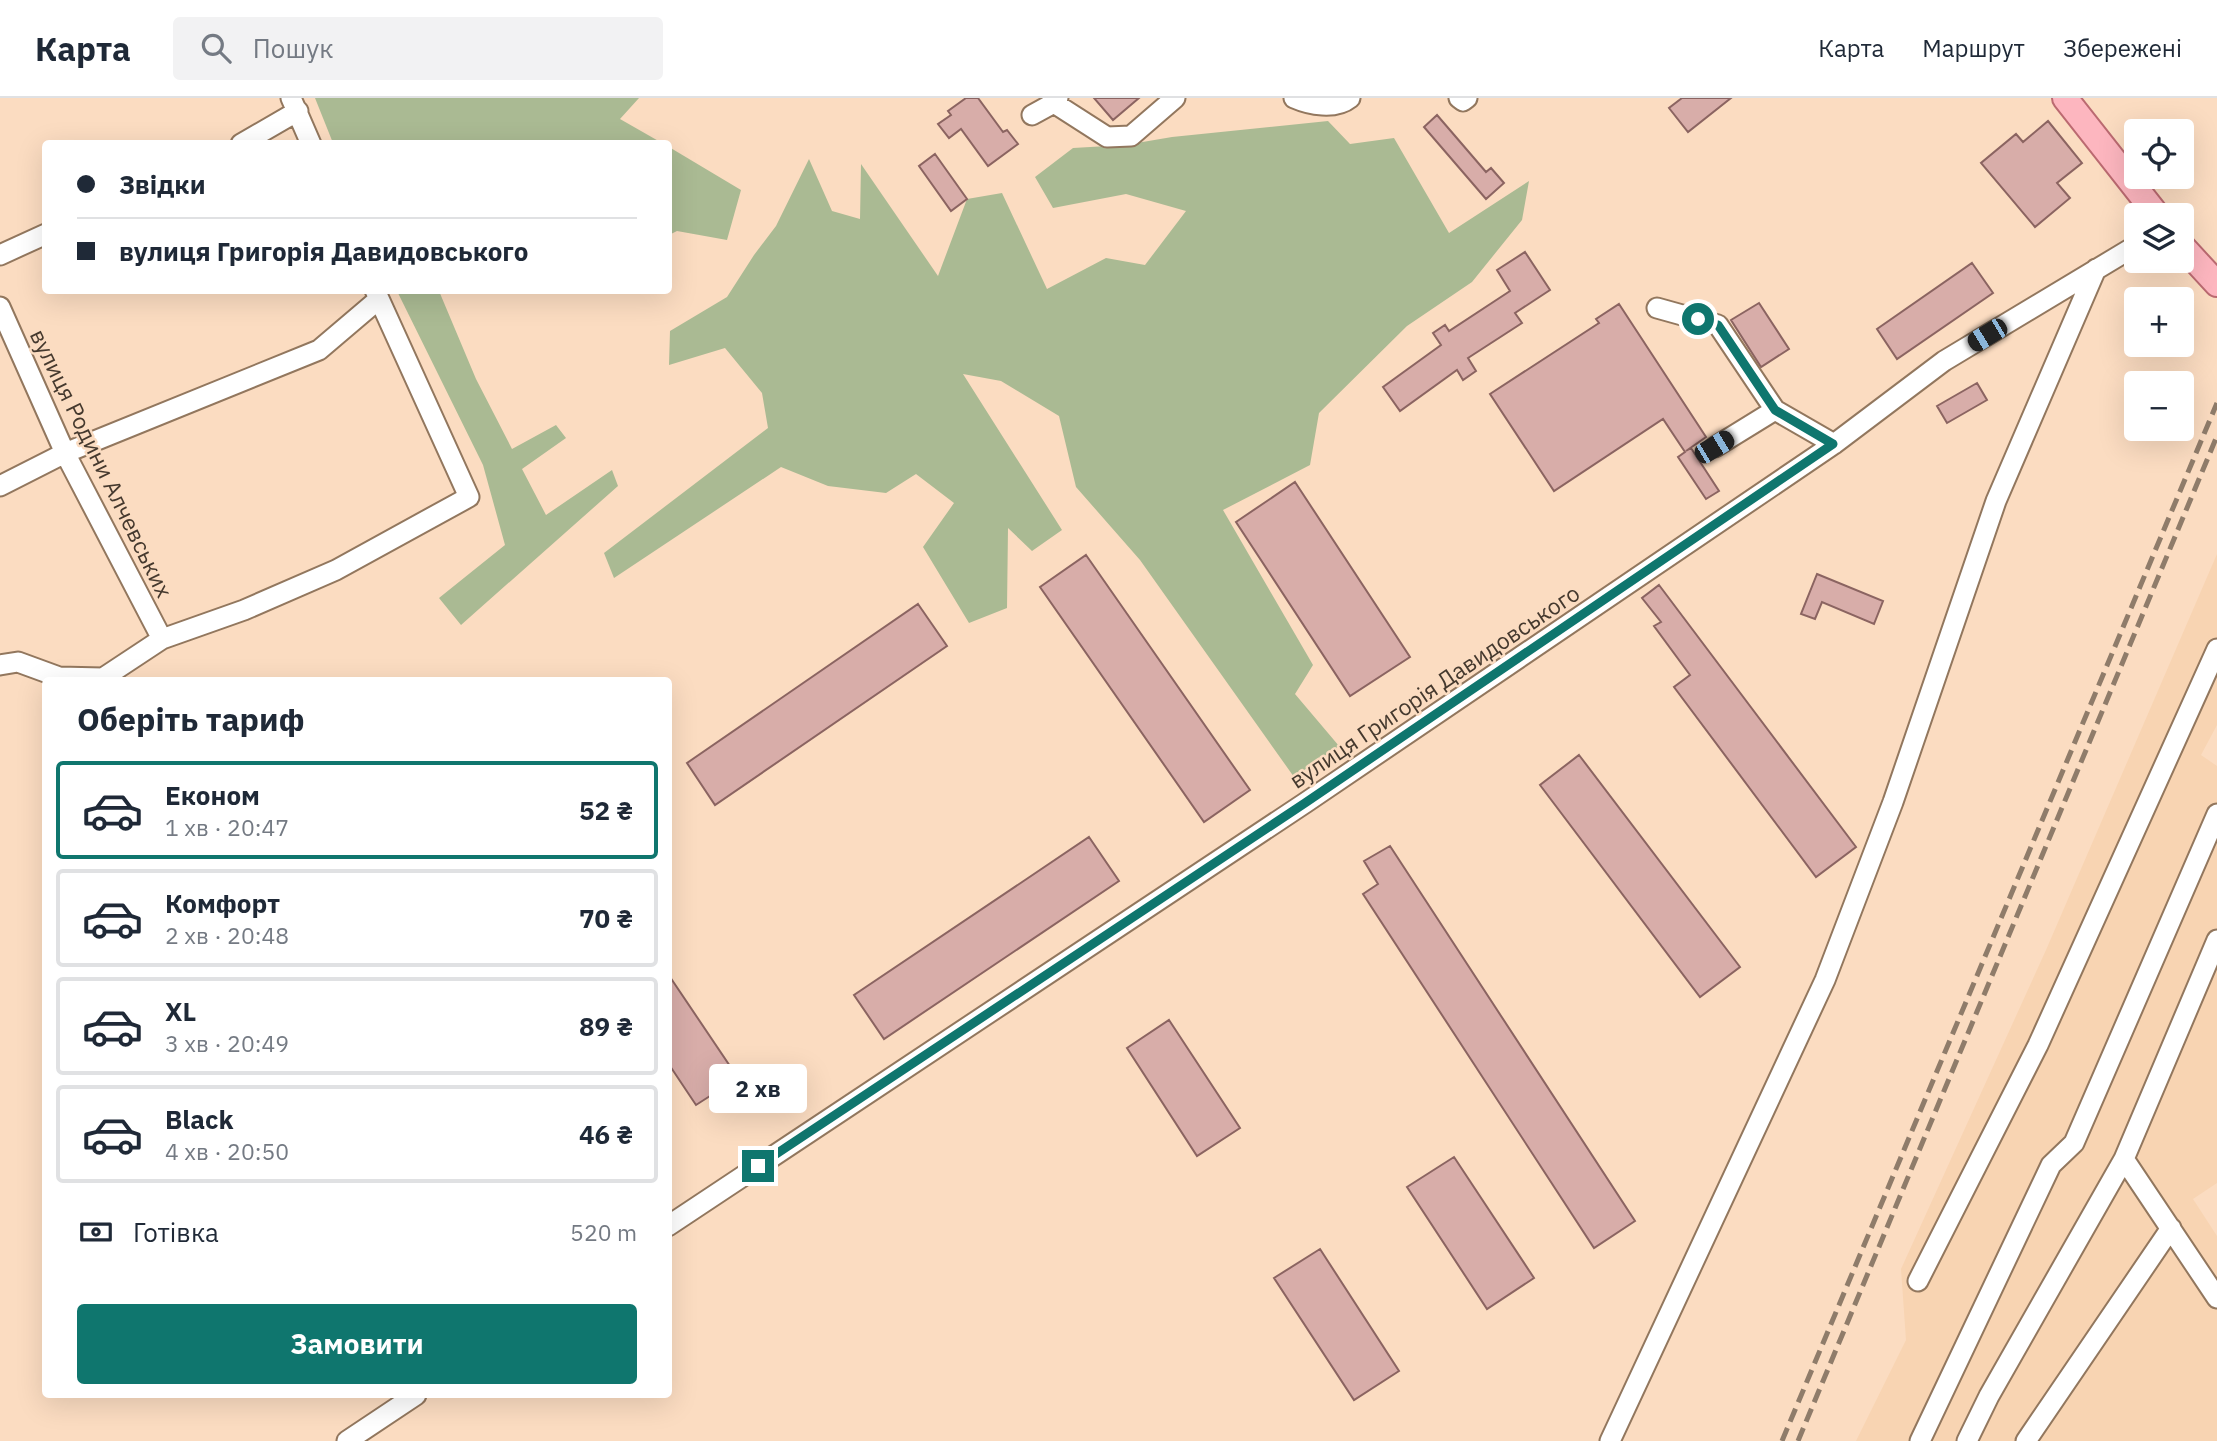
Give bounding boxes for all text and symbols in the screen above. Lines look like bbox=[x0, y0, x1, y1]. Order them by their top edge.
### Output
search box bbox=[173, 17, 663, 80]
text: Карта bbox=[35, 27, 131, 70]
icon: search bbox=[197, 29, 235, 67]
text: Пошук bbox=[253, 31, 333, 65]
text: Карта bbox=[1818, 32, 1884, 64]
text: Маршрут bbox=[1922, 32, 2025, 64]
text: Збережені bbox=[2063, 32, 2182, 64]
map controls bbox=[2124, 119, 2194, 441]
button: locate bbox=[2124, 119, 2194, 189]
text: Звідки bbox=[119, 167, 206, 201]
button: layers bbox=[2124, 203, 2194, 273]
text: вулиця Григорія Давидовського bbox=[119, 234, 528, 268]
button: + bbox=[2124, 287, 2194, 357]
route start bbox=[1682, 303, 1714, 335]
car bbox=[1964, 315, 2011, 355]
street label: вулиця Родини Алчевських bbox=[24, 324, 180, 602]
button: − bbox=[2124, 371, 2194, 441]
car bbox=[1691, 427, 1738, 467]
street label: вулиця Григорія Давидовського bbox=[1283, 577, 1585, 795]
text: Оберіть тариф bbox=[77, 698, 304, 740]
text: Економ bbox=[165, 778, 260, 812]
icon: car bbox=[81, 779, 144, 842]
text: 52 ₴ bbox=[579, 793, 633, 827]
text: 1 хв · 20:47 bbox=[165, 812, 289, 842]
text: Комфорт bbox=[165, 886, 280, 920]
icon: car bbox=[81, 887, 144, 950]
text: 70 ₴ bbox=[579, 901, 633, 935]
text: 2 хв · 20:48 bbox=[165, 920, 289, 950]
text: XL bbox=[165, 994, 196, 1028]
icon: car bbox=[81, 995, 144, 1058]
text: 89 ₴ bbox=[579, 1009, 633, 1043]
text: 3 хв · 20:49 bbox=[165, 1028, 289, 1058]
callout: 2 хв bbox=[709, 1065, 807, 1114]
text: 2 хв bbox=[735, 1073, 781, 1103]
text: Black bbox=[165, 1102, 233, 1136]
icon: car bbox=[81, 1103, 144, 1166]
text: 46 ₴ bbox=[579, 1117, 633, 1151]
text: 4 хв · 20:50 bbox=[165, 1136, 289, 1166]
route end bbox=[742, 1150, 774, 1182]
icon: cash bbox=[77, 1213, 115, 1251]
text: Готівка bbox=[133, 1215, 219, 1249]
text: 520 m bbox=[570, 1217, 637, 1247]
button: Замовити bbox=[77, 1304, 637, 1384]

